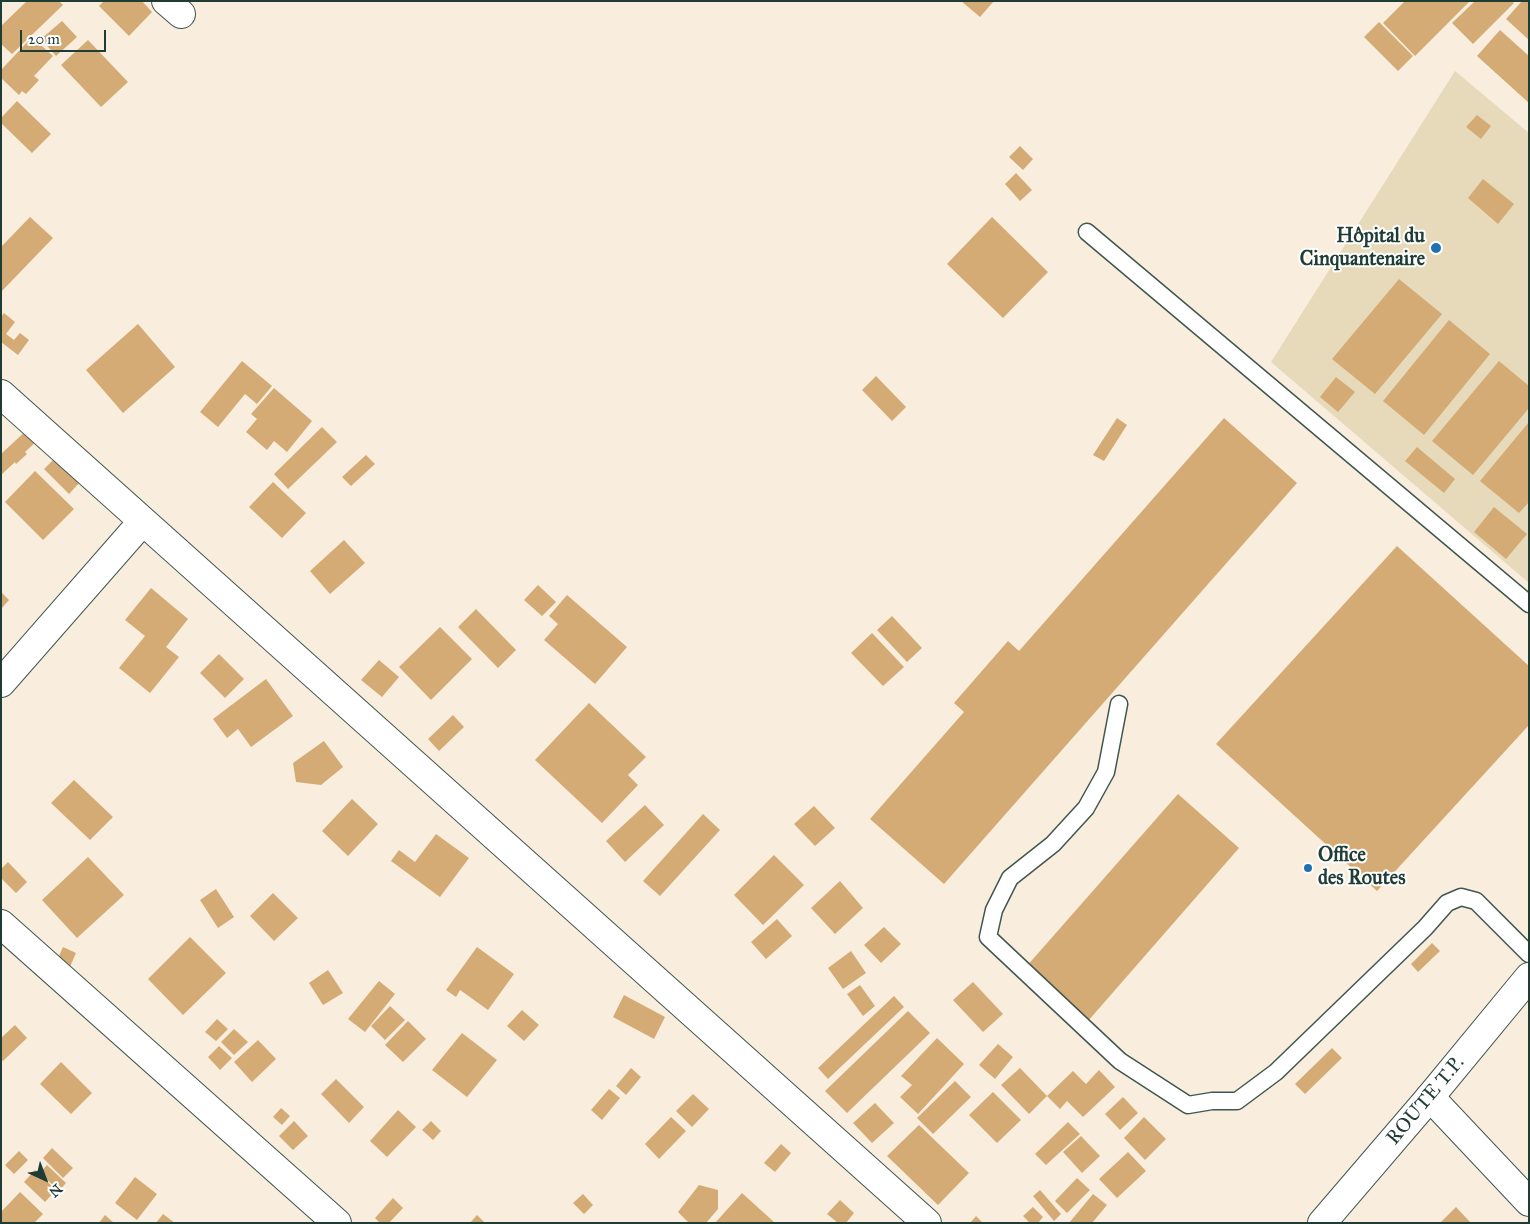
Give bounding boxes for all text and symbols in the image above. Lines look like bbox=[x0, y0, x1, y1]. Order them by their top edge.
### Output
scale bar bbox=[22, 20, 109, 52]
text: 20 m bbox=[28, 30, 60, 48]
place label: Hôpital du Cinquantenaire bbox=[1300, 225, 1425, 272]
marker: Hôpital du Cinquantenaire bbox=[1429, 241, 1443, 255]
place label: Office des Routes bbox=[1318, 844, 1405, 891]
marker: Office des Routes bbox=[1302, 862, 1314, 874]
street label: ROUTE T.P. bbox=[1382, 1052, 1470, 1150]
north arrow bbox=[20, 1154, 70, 1204]
text: N bbox=[45, 1180, 66, 1201]

